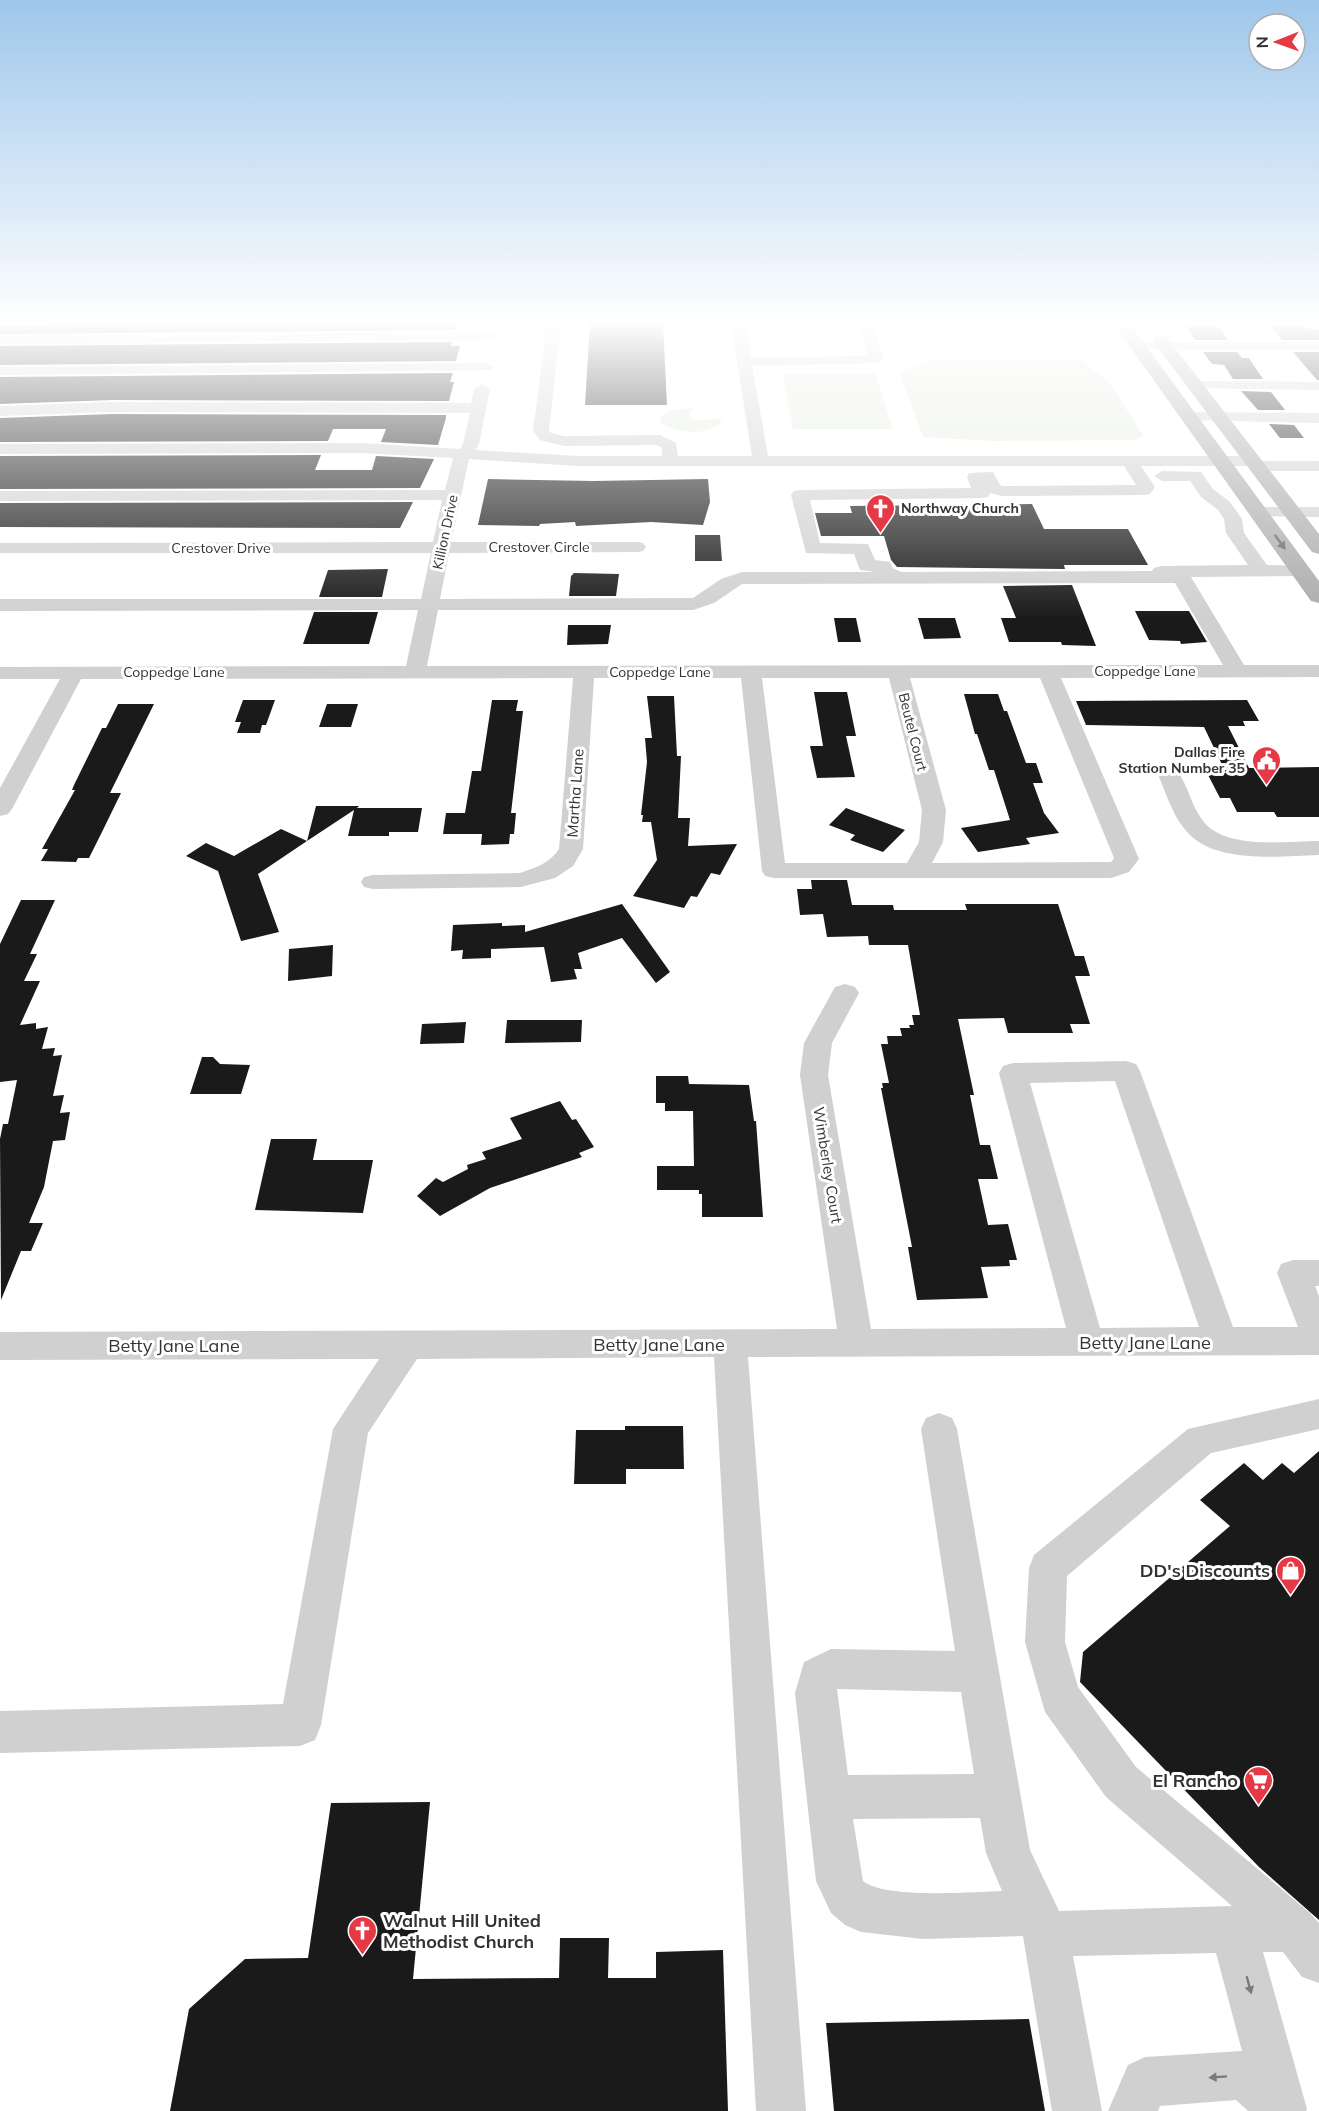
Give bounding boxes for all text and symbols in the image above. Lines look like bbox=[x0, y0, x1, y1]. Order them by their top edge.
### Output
north arrow bbox=[1247, 12, 1307, 72]
text: N bbox=[1252, 36, 1272, 48]
church icon: Northway Church bbox=[864, 492, 896, 534]
street label: Killion Drive bbox=[428, 493, 462, 571]
place label: Northway Church bbox=[901, 499, 1019, 517]
one-way arrow bbox=[1274, 534, 1286, 550]
street label: Crestover Circle bbox=[488, 538, 590, 556]
street label: Crestover Drive bbox=[171, 539, 271, 557]
street label: Coppedge Lane bbox=[1094, 662, 1196, 680]
street label: Coppedge Lane bbox=[123, 663, 225, 681]
street label: Coppedge Lane bbox=[609, 663, 711, 681]
street label: Beutel Court bbox=[895, 691, 931, 773]
place label: Dallas Fire Station Number 35 bbox=[1119, 743, 1245, 777]
public building icon: Dallas Fire Station Number 35 bbox=[1250, 744, 1282, 786]
street label: Martha Lane bbox=[562, 748, 588, 838]
street label: Wimberley Court bbox=[809, 1105, 847, 1225]
street label: Betty Jane Lane bbox=[1079, 1331, 1211, 1354]
street label: Betty Jane Lane bbox=[593, 1333, 725, 1356]
street label: Betty Jane Lane bbox=[108, 1334, 240, 1357]
shop icon: DD's Discounts bbox=[1275, 1554, 1307, 1596]
place label: DD's Discounts bbox=[1140, 1559, 1270, 1582]
supermarket icon: El Rancho bbox=[1243, 1764, 1275, 1806]
place label: El Rancho bbox=[1153, 1769, 1238, 1792]
place label: Walnut Hill United Methodist Church bbox=[383, 1909, 541, 1953]
church icon: Walnut Hill United Methodist Church bbox=[346, 1914, 378, 1956]
one-way arrow bbox=[1244, 1976, 1254, 1994]
one-way arrow bbox=[1209, 2072, 1228, 2082]

